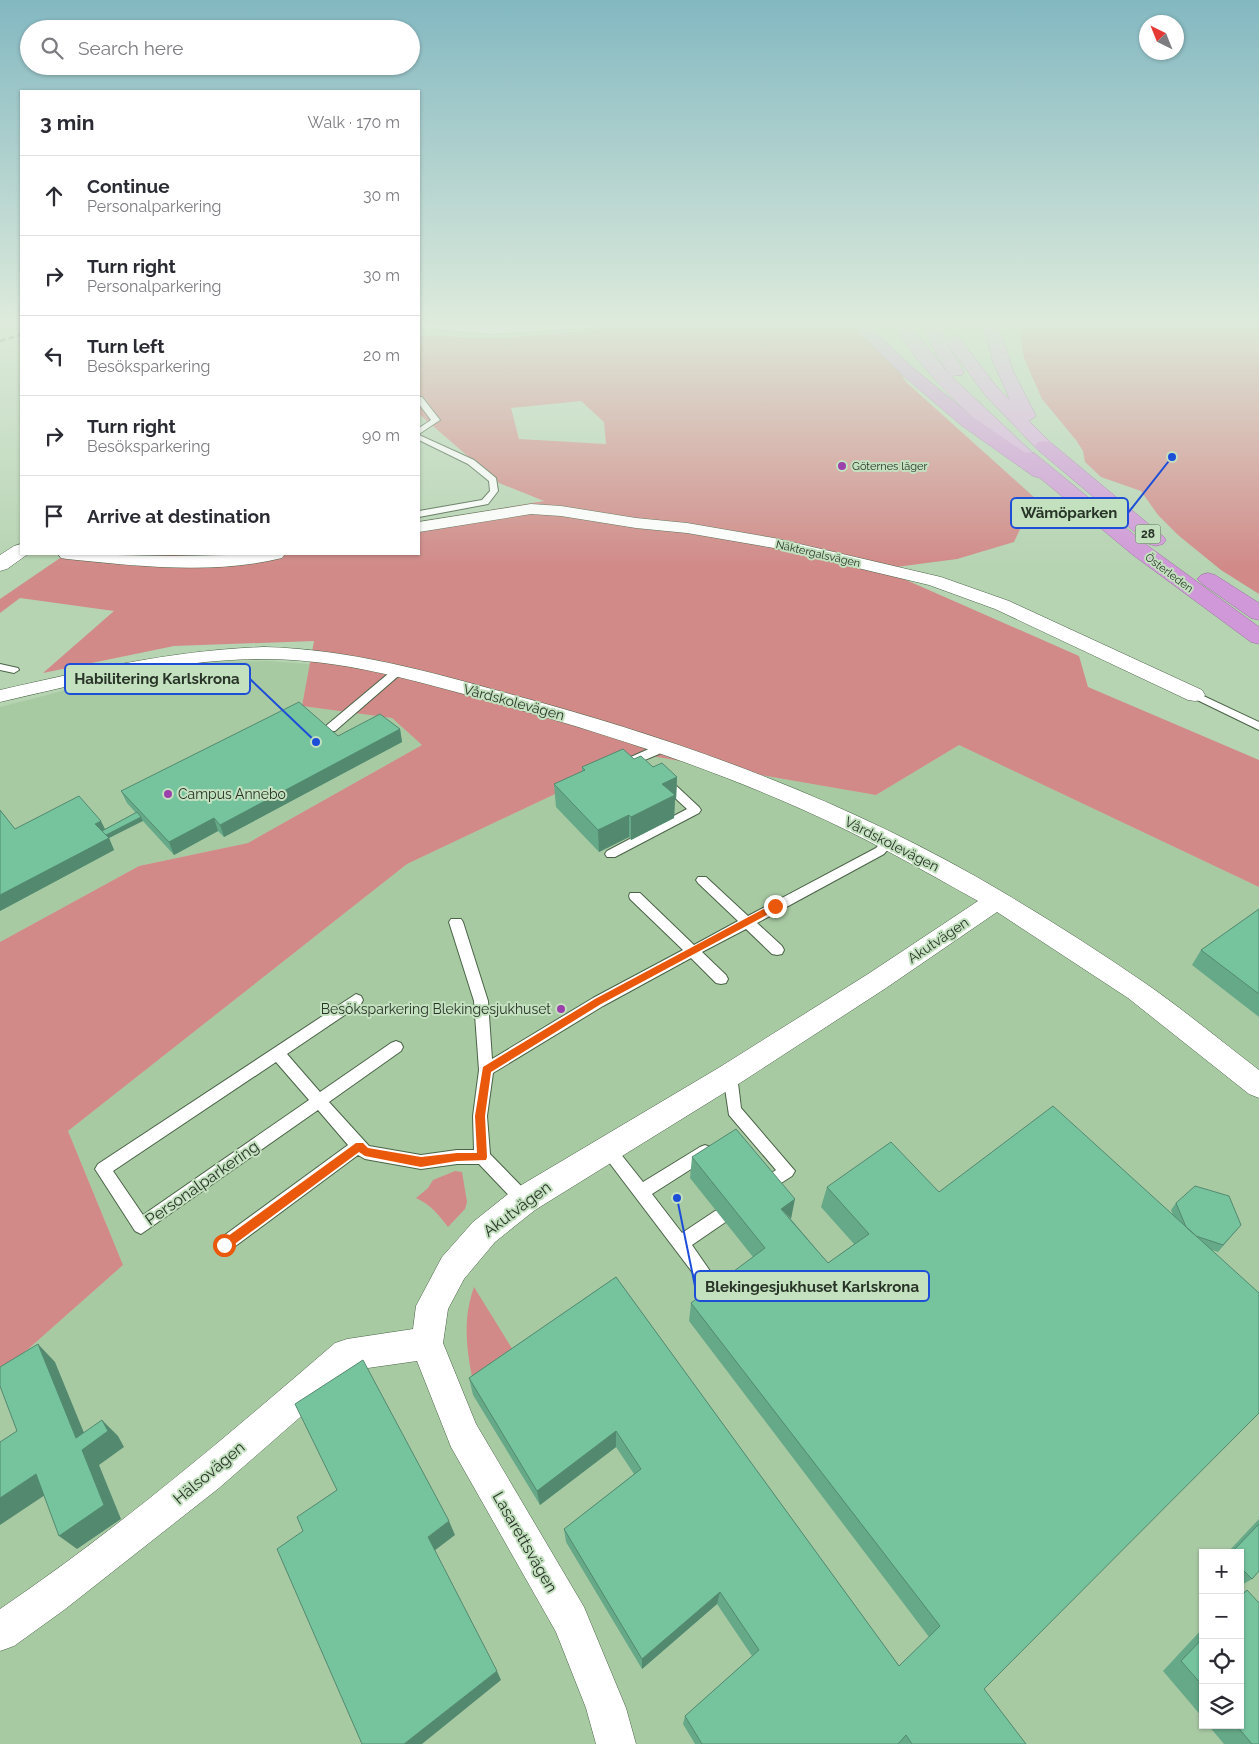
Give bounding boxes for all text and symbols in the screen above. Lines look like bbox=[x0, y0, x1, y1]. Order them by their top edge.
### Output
north arrow bbox=[1139, 15, 1184, 60]
search box bbox=[20, 20, 420, 75]
icon: search bbox=[38, 34, 66, 62]
text: Search here bbox=[78, 37, 184, 59]
text: 3 min bbox=[40, 110, 94, 135]
text: Walk · 170 m bbox=[308, 113, 400, 132]
text: Continue bbox=[87, 175, 170, 197]
icon: ahead bbox=[40, 182, 68, 210]
text: 30 m bbox=[363, 186, 400, 205]
text: Personalparkering bbox=[87, 197, 221, 216]
text: Turn right bbox=[87, 255, 176, 277]
icon: right bbox=[40, 262, 68, 290]
text: 30 m bbox=[363, 266, 400, 285]
text: Personalparkering bbox=[87, 277, 221, 296]
text: Turn left bbox=[87, 335, 164, 357]
icon: left bbox=[40, 342, 68, 370]
text: 20 m bbox=[363, 346, 400, 365]
text: Besöksparkering bbox=[87, 357, 210, 376]
text: Turn right bbox=[87, 415, 176, 437]
icon: right bbox=[40, 422, 68, 450]
text: 90 m bbox=[362, 426, 400, 445]
text: Besöksparkering bbox=[87, 437, 210, 456]
marker: Göternes läger bbox=[836, 460, 848, 472]
place label: Göternes läger bbox=[852, 460, 927, 473]
callout: Wämöparken bbox=[1011, 498, 1128, 528]
icon: arrive bbox=[40, 502, 68, 530]
text: Wämöparken bbox=[1021, 504, 1117, 522]
text: Arrive at destination bbox=[87, 505, 271, 527]
road number: 28 bbox=[1136, 524, 1160, 544]
street label: Näktergalsvägen bbox=[774, 538, 862, 570]
street label: Österleden bbox=[1142, 551, 1196, 595]
callout: Habilitering Karlskrona bbox=[65, 664, 250, 694]
text: Habilitering Karlskrona bbox=[74, 670, 240, 688]
street label: Vårdskolevägen bbox=[462, 681, 566, 723]
place label: Campus Annebo bbox=[178, 786, 286, 802]
marker: Campus Annebo bbox=[162, 788, 174, 800]
street label: Vårdskolevägen bbox=[842, 813, 942, 875]
route end bbox=[764, 895, 787, 918]
street label: Akutvägen bbox=[905, 914, 971, 966]
place label: Besöksparkering Blekingesjukhuset bbox=[321, 1001, 551, 1017]
marker: Besöksparkering Blekingesjukhuset bbox=[555, 1003, 567, 1015]
street label: Personalparkering bbox=[141, 1137, 263, 1229]
street label: Akutvägen bbox=[479, 1177, 555, 1241]
route start bbox=[213, 1234, 236, 1257]
callout: Blekingesjukhuset Karlskrona bbox=[695, 1271, 929, 1301]
text: Blekingesjukhuset Karlskrona bbox=[705, 1278, 919, 1296]
street label: Hälsovägen bbox=[169, 1438, 249, 1508]
street label: Lasarettsvägen bbox=[488, 1488, 562, 1596]
map controls bbox=[1199, 1549, 1244, 1729]
button: + bbox=[1199, 1549, 1244, 1594]
button: − bbox=[1199, 1594, 1244, 1639]
button: locate bbox=[1199, 1639, 1244, 1684]
button: layers bbox=[1199, 1684, 1244, 1729]

